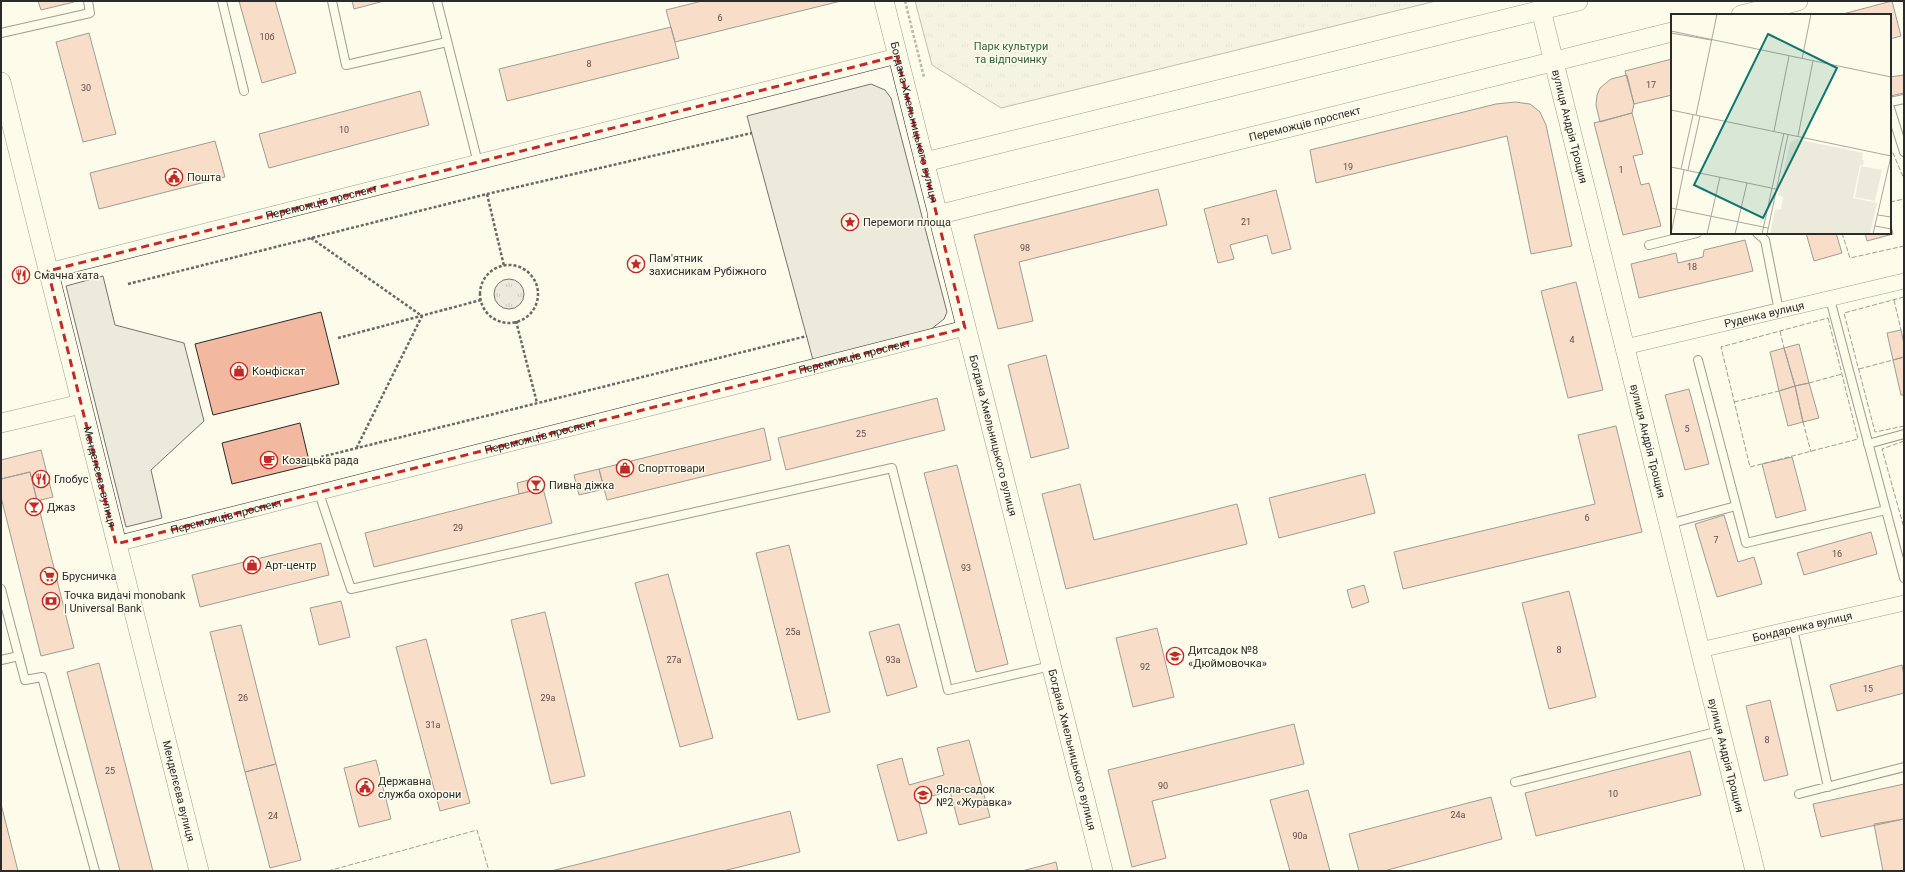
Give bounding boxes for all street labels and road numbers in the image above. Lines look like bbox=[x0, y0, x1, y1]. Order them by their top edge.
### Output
street label: Богдана Хмельницького вулиця bbox=[887, 40, 941, 204]
street label: вулиця Андрія Трощия bbox=[1549, 68, 1590, 185]
street label: Переможців проспект bbox=[1248, 104, 1363, 144]
street label: Переможців проспект bbox=[264, 182, 379, 223]
street label: Руденка вулиця bbox=[1723, 299, 1806, 330]
street label: Переможців проспект bbox=[797, 336, 913, 377]
street label: Богдана Хмельницького вулиця bbox=[966, 354, 1019, 518]
street label: вулиця Андрія Трощия bbox=[1627, 383, 1668, 499]
street label: Переможців проспект bbox=[483, 416, 599, 457]
street label: Менделєєва вулиця bbox=[81, 425, 119, 529]
street label: Переможців проспект bbox=[169, 496, 285, 537]
street label: Бондаренка вулиця bbox=[1751, 609, 1853, 645]
street label: Богдана Хмельницького вулиця bbox=[1045, 668, 1099, 832]
street label: вулиця Андрія Трощия bbox=[1705, 697, 1746, 814]
street label: Менделєєва вулиця bbox=[159, 739, 197, 843]

